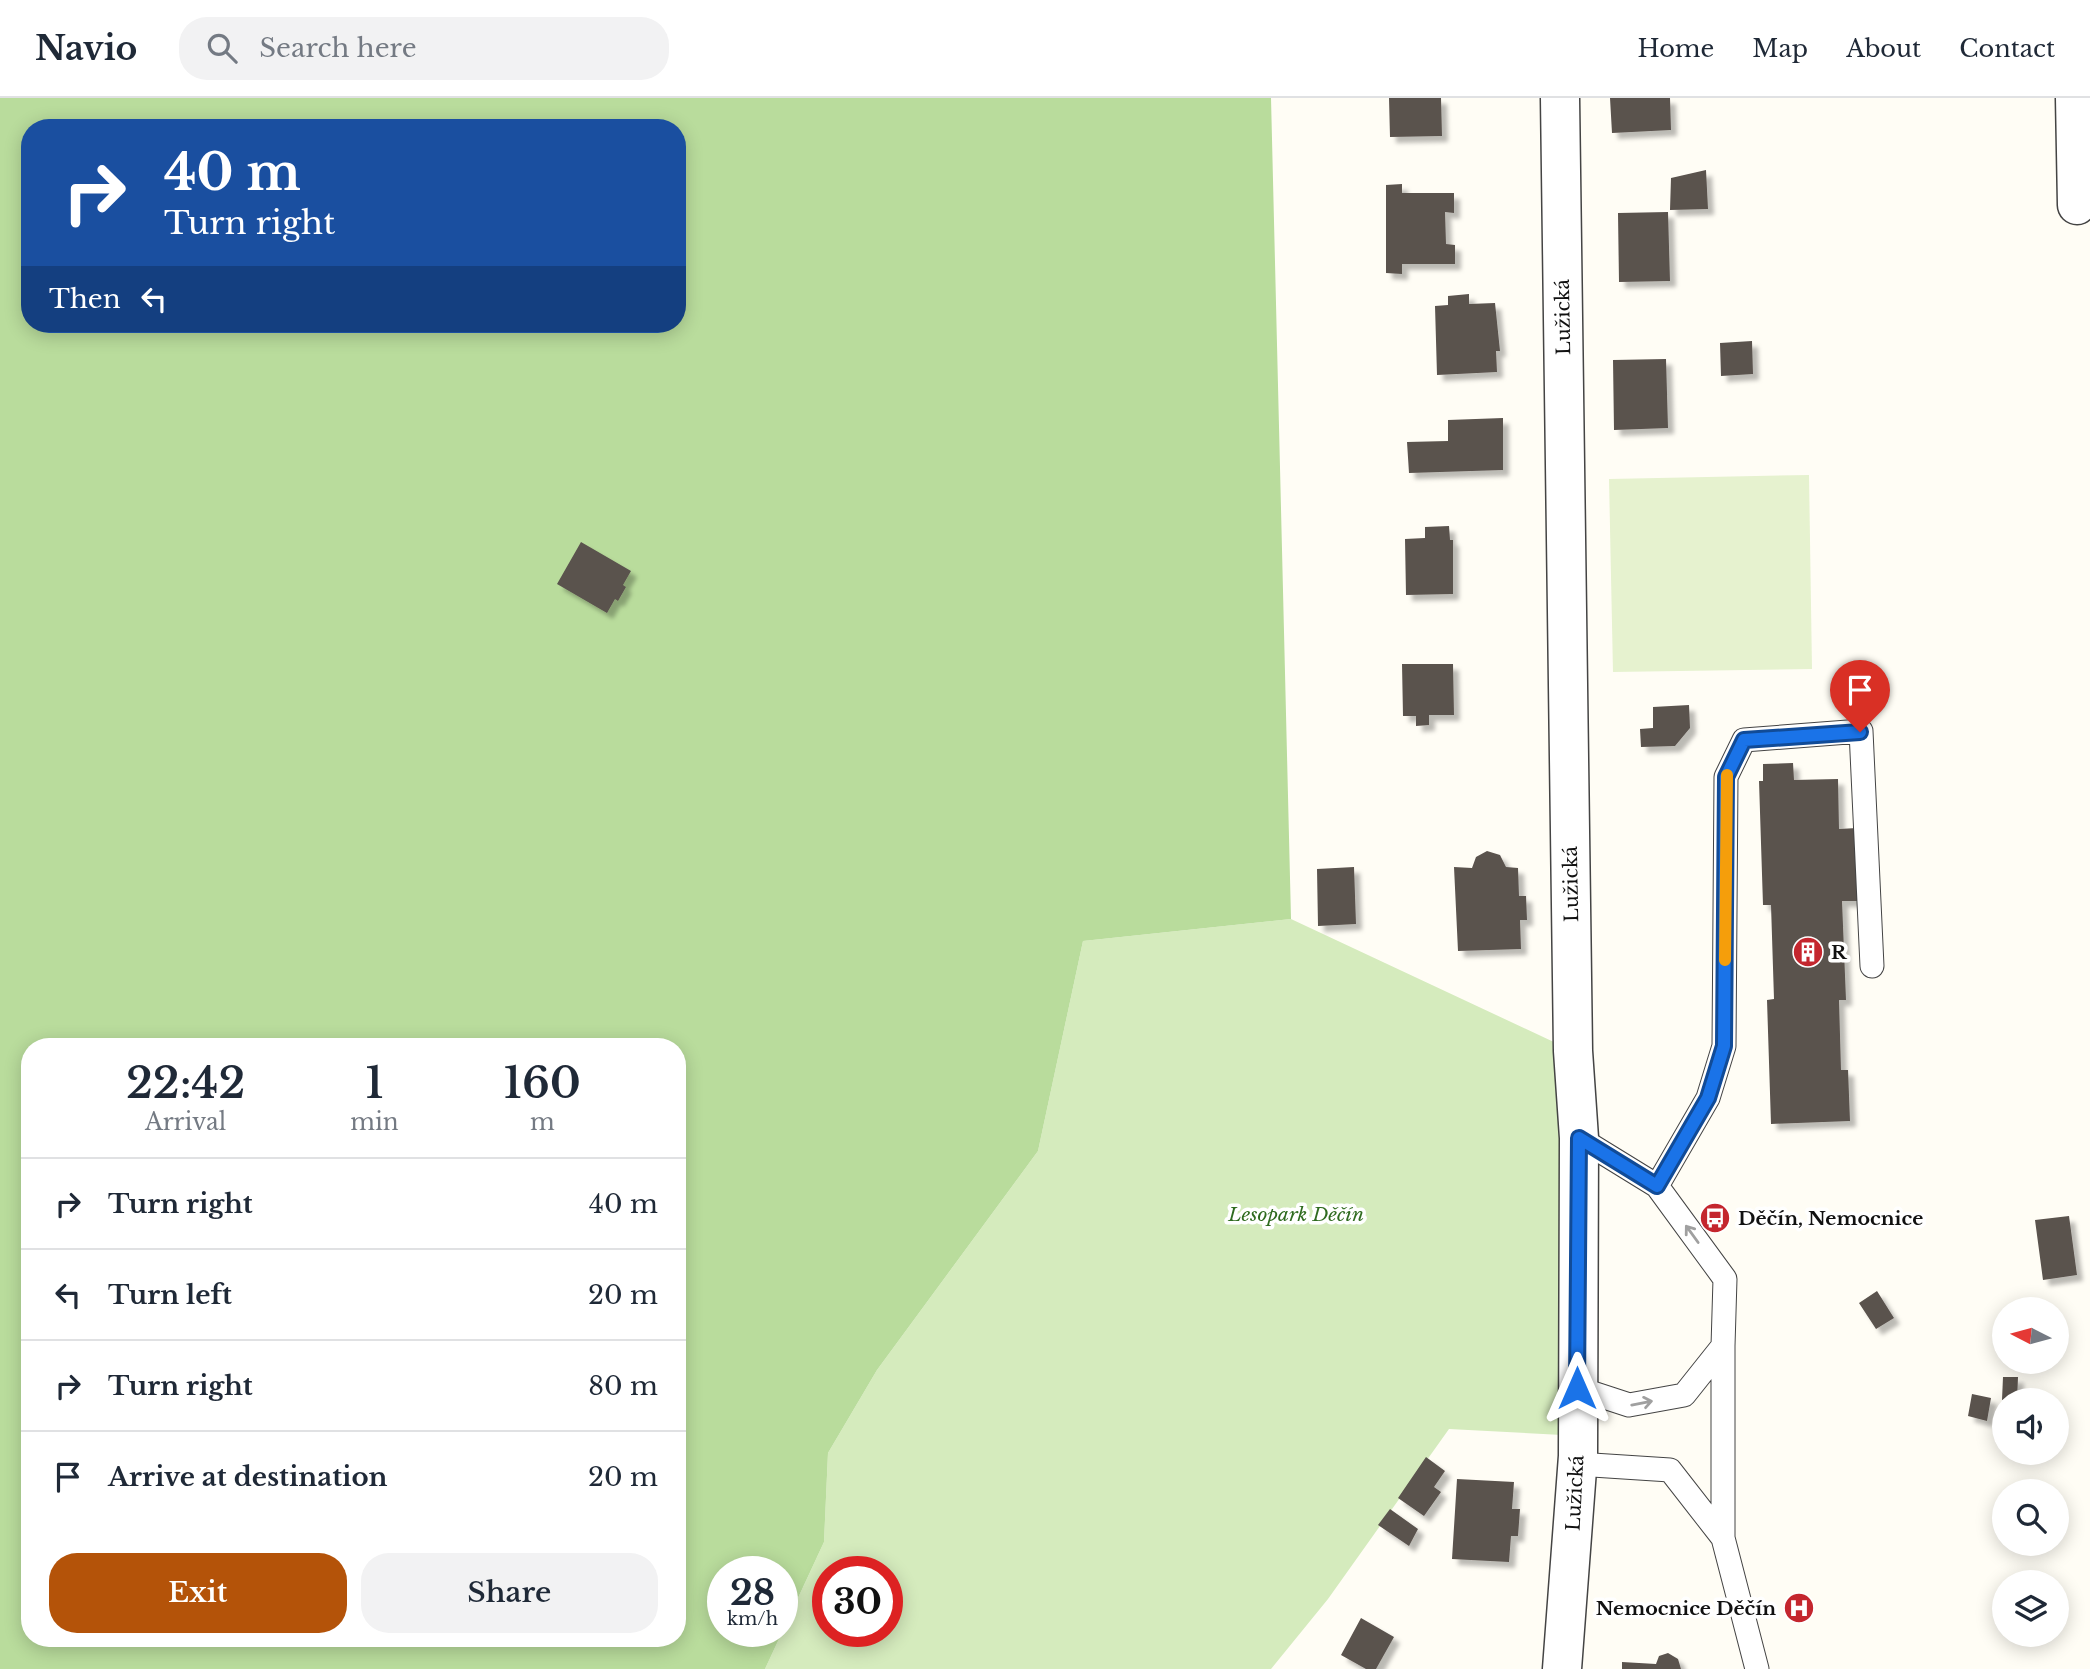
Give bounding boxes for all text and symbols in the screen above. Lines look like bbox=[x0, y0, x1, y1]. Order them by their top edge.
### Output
search box bbox=[179, 17, 669, 80]
text: Navio bbox=[35, 28, 137, 69]
icon: search bbox=[203, 29, 241, 67]
text: Search here bbox=[259, 32, 417, 64]
text: Home bbox=[1638, 34, 1714, 63]
text: Map bbox=[1752, 34, 1808, 63]
text: About bbox=[1846, 34, 1921, 63]
text: Contact bbox=[1959, 34, 2055, 63]
text: 40 m bbox=[164, 142, 301, 203]
icon: right bbox=[49, 147, 140, 238]
text: Turn right bbox=[164, 203, 335, 243]
street label: Lužická bbox=[1551, 278, 1575, 355]
icon: left bbox=[135, 280, 173, 318]
text: Then bbox=[49, 283, 121, 315]
pin bbox=[1830, 660, 1890, 732]
icon: arrive bbox=[1841, 671, 1879, 709]
street label: Lužická bbox=[1559, 845, 1583, 922]
building icon: R bbox=[1791, 935, 1825, 969]
place label: R bbox=[1831, 941, 1848, 964]
text: 22:42 bbox=[126, 1057, 245, 1109]
text: 1 bbox=[365, 1057, 384, 1109]
text: 160 bbox=[504, 1057, 581, 1109]
text: Arrival bbox=[145, 1108, 226, 1136]
text: min bbox=[350, 1108, 399, 1136]
text: m bbox=[530, 1108, 555, 1136]
icon: right bbox=[49, 1185, 87, 1223]
text: Turn right bbox=[108, 1188, 253, 1220]
text: 40 m bbox=[589, 1188, 658, 1220]
bus stop icon: Děčín, Nemocnice bbox=[1698, 1201, 1732, 1235]
park label: Lesopark Děčín bbox=[1227, 1203, 1364, 1226]
place label: Děčín, Nemocnice bbox=[1738, 1207, 1923, 1230]
one-way arrow bbox=[1685, 1226, 1700, 1244]
icon: left bbox=[49, 1276, 87, 1314]
text: Turn left bbox=[108, 1279, 232, 1311]
text: 20 m bbox=[588, 1279, 658, 1311]
north arrow bbox=[1992, 1297, 2068, 1374]
map controls bbox=[1992, 1297, 2069, 1647]
position arrow bbox=[1540, 1351, 1614, 1425]
icon: right bbox=[49, 1367, 87, 1405]
text: Turn right bbox=[108, 1370, 253, 1402]
text: 80 m bbox=[588, 1370, 658, 1402]
button: sound bbox=[1992, 1388, 2069, 1465]
one-way arrow bbox=[1630, 1396, 1653, 1409]
street label: Lužická bbox=[1562, 1454, 1588, 1532]
icon: arrive bbox=[49, 1458, 87, 1496]
text: Arrive at destination bbox=[108, 1461, 388, 1493]
text: 20 m bbox=[588, 1461, 658, 1493]
button: search bbox=[1992, 1479, 2069, 1556]
button: Exit bbox=[49, 1553, 347, 1633]
button: Share bbox=[361, 1553, 658, 1633]
speed limit sign: 30 bbox=[812, 1556, 903, 1647]
button: layers bbox=[1992, 1570, 2069, 1647]
text: 28 bbox=[730, 1571, 775, 1614]
hospital icon: Nemocnice Děčín bbox=[1782, 1591, 1816, 1625]
place label: Nemocnice Děčín bbox=[1596, 1597, 1776, 1620]
text: km/h bbox=[727, 1608, 778, 1630]

